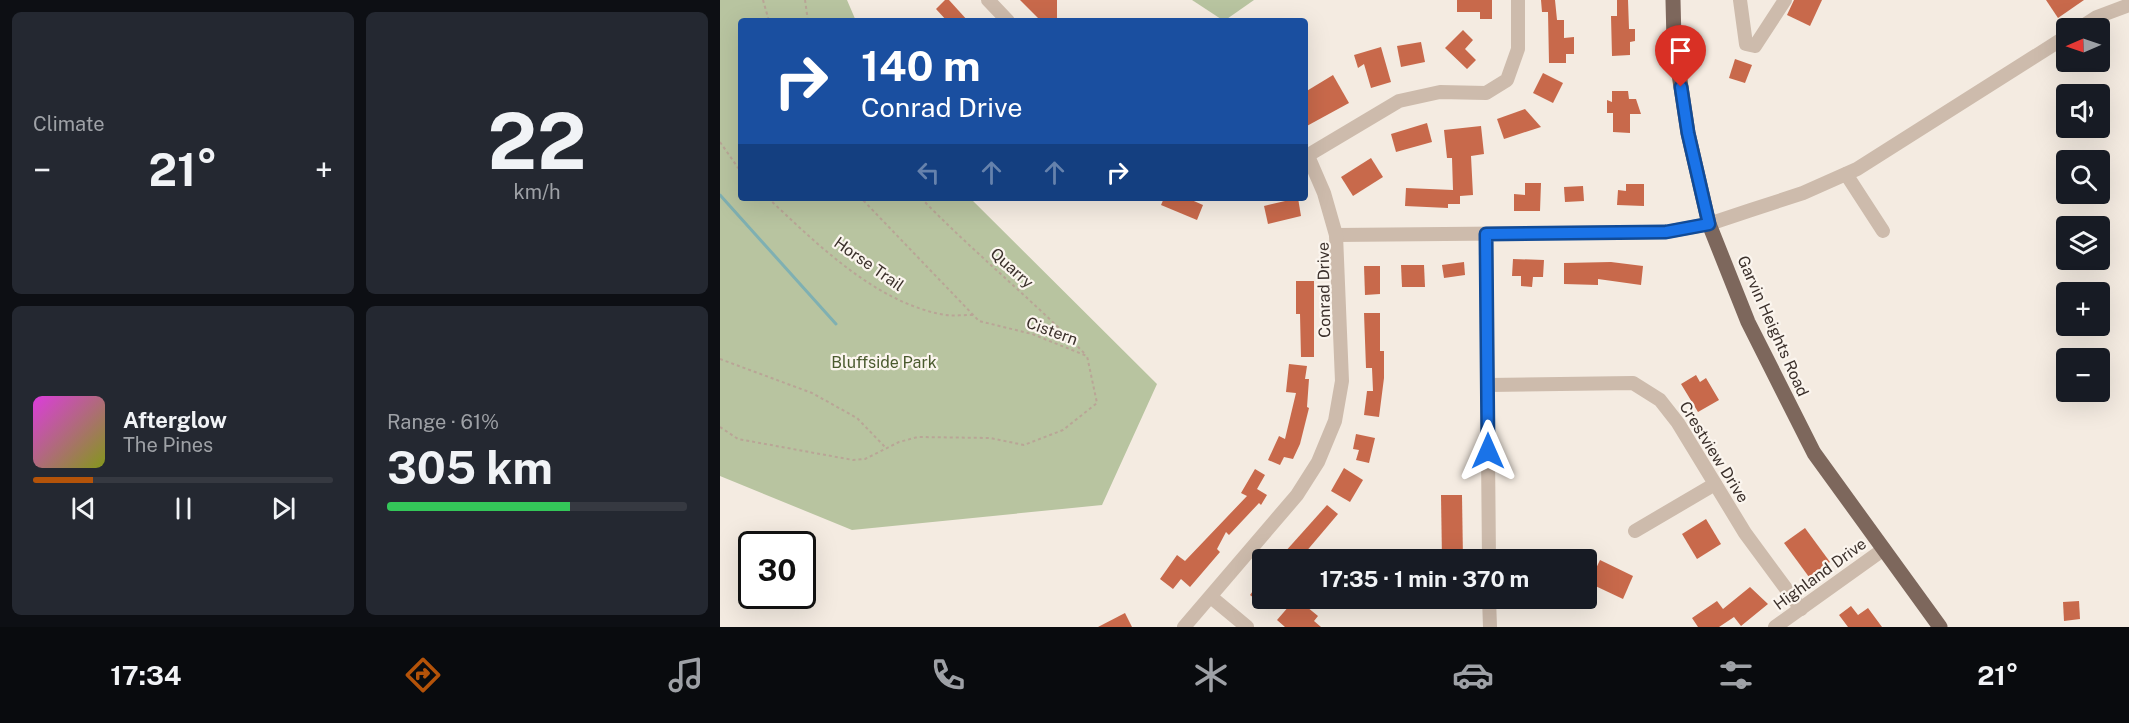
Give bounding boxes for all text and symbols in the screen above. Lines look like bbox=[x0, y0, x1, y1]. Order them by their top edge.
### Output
north arrow bbox=[2056, 18, 2110, 72]
map controls bbox=[2056, 18, 2110, 402]
pin bbox=[1655, 25, 1706, 87]
icon: arrive bbox=[1664, 34, 1697, 67]
text: 140 m bbox=[861, 41, 981, 90]
icon: right bbox=[762, 42, 840, 120]
button: sound bbox=[2056, 84, 2110, 138]
text: Conrad Drive bbox=[861, 91, 1023, 123]
text: 22 bbox=[487, 95, 587, 187]
text: Climate bbox=[33, 112, 105, 136]
text: 21° bbox=[148, 143, 218, 196]
button: search bbox=[2056, 150, 2110, 204]
text: − bbox=[33, 151, 51, 189]
text: + bbox=[315, 151, 333, 189]
icon: left bbox=[912, 156, 945, 189]
icon: ahead bbox=[975, 156, 1008, 189]
icon: ahead bbox=[1038, 156, 1071, 189]
icon: right bbox=[1101, 156, 1134, 189]
text: km/h bbox=[513, 180, 561, 204]
button: layers bbox=[2056, 216, 2110, 270]
street label: Horse Trail bbox=[830, 233, 908, 295]
street label: Conrad Drive bbox=[1314, 242, 1334, 338]
street label: Quarry bbox=[987, 244, 1038, 293]
street label: Garvin Heights Road bbox=[1733, 253, 1813, 399]
button: + bbox=[2056, 282, 2110, 336]
street label: Cistern bbox=[1024, 313, 1080, 349]
button: − bbox=[2056, 348, 2110, 402]
park label: Bluffside Park bbox=[831, 353, 937, 372]
street label: Crestview Drive bbox=[1675, 398, 1753, 506]
text: Afterglow bbox=[123, 407, 227, 433]
text: Range · 61% bbox=[387, 410, 499, 434]
position arrow bbox=[1456, 419, 1520, 483]
text: The Pines bbox=[123, 433, 213, 457]
text: 305 km bbox=[387, 441, 553, 494]
icon: previous bbox=[67, 492, 100, 525]
icon: pause bbox=[167, 492, 200, 525]
icon: next bbox=[267, 492, 300, 525]
speed limit sign: 30 bbox=[738, 531, 816, 609]
street label: Highland Drive bbox=[1770, 534, 1870, 614]
text: 17:35 · 1 min · 370 m bbox=[1320, 566, 1529, 592]
icon: directions bbox=[402, 654, 444, 696]
icon: music bbox=[665, 654, 707, 696]
icon: phone bbox=[927, 654, 969, 696]
icon: climate bbox=[1190, 654, 1232, 696]
icon: car bbox=[1452, 654, 1494, 696]
icon: filters bbox=[1715, 654, 1757, 696]
text: 17:34 bbox=[110, 659, 182, 691]
text: 21° bbox=[1977, 659, 2019, 691]

